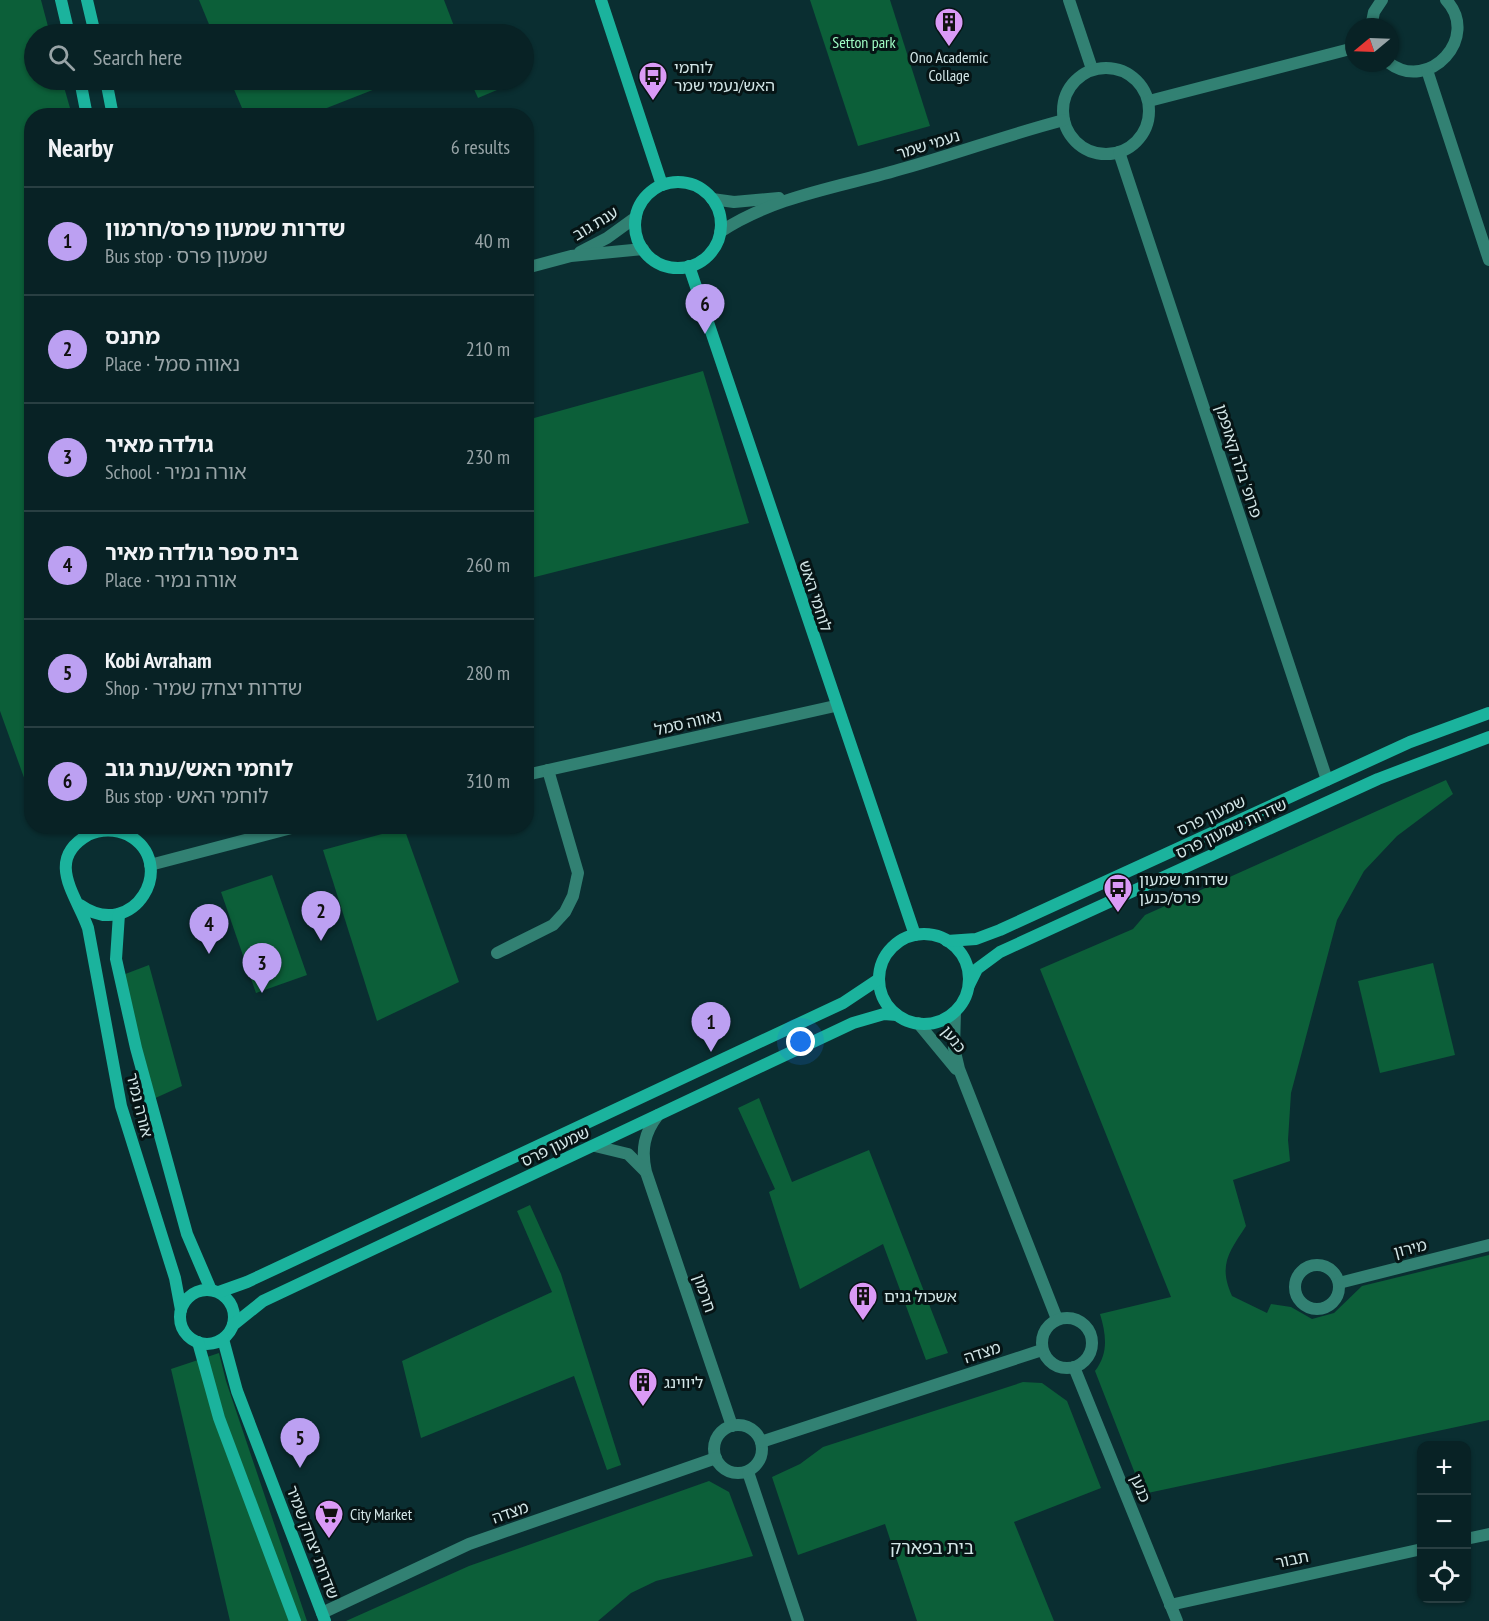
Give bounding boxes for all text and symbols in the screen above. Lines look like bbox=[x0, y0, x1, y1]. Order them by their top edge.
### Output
building icon: Ono Academic Collage bbox=[933, 6, 965, 48]
north arrow bbox=[1345, 18, 1399, 72]
search box bbox=[24, 24, 534, 90]
park label: Setton park bbox=[832, 32, 896, 52]
icon: search bbox=[45, 41, 78, 74]
text: Search here bbox=[93, 43, 182, 71]
place label: Ono Academic Collage bbox=[910, 47, 988, 85]
place label: לוחמי האש/נעמי שמר bbox=[674, 57, 775, 95]
bus stop icon: לוחמי האש/נעמי שמר bbox=[637, 60, 669, 102]
street label: נעמי שמר bbox=[894, 125, 962, 163]
text: Nearby bbox=[48, 131, 113, 164]
text: 6 results bbox=[451, 134, 510, 160]
street label: ענת גוב bbox=[569, 202, 621, 244]
text: שדרות שמעון פרס/חרמון bbox=[105, 214, 346, 242]
text: 1 bbox=[63, 228, 72, 254]
text: 40 m bbox=[475, 228, 510, 254]
text: Bus stop · שמעון פרס bbox=[105, 243, 268, 269]
pin: 6 bbox=[686, 284, 724, 334]
text: מתנס bbox=[105, 322, 160, 350]
text: 2 bbox=[63, 336, 72, 362]
text: 210 m bbox=[466, 336, 510, 362]
text: Place · נאווה סמל bbox=[105, 351, 240, 377]
street label: פרופ' בלה קאופמן bbox=[1211, 402, 1267, 520]
text: גולדה מאיר bbox=[105, 430, 214, 458]
text: 3 bbox=[63, 444, 72, 470]
text: 230 m bbox=[466, 444, 510, 470]
text: School · אורה נמיר bbox=[105, 459, 247, 485]
text: בית ספר גולדה מאיר bbox=[105, 538, 299, 566]
text: 4 bbox=[63, 552, 72, 578]
text: 260 m bbox=[466, 552, 510, 578]
street label: לוחמי האש bbox=[795, 558, 837, 634]
text: Place · אורה נמיר bbox=[105, 567, 237, 593]
text: Kobi Avraham bbox=[105, 646, 212, 674]
text: 5 bbox=[63, 660, 72, 686]
text: 280 m bbox=[466, 660, 510, 686]
text: Shop · שדרות יצחק שמיר bbox=[105, 675, 302, 701]
street label: נאווה סמל bbox=[652, 705, 724, 739]
text: לוחמי האש/ענת גוב bbox=[105, 754, 293, 782]
text: 6 bbox=[63, 768, 72, 794]
text: 310 m bbox=[466, 768, 510, 794]
text: Bus stop · לוחמי האש bbox=[105, 783, 269, 809]
street label: שמעון פרס bbox=[1174, 790, 1248, 840]
street label: שדרות שמעון פרס bbox=[1172, 793, 1290, 863]
place label: שדרות שמעון פרס/כנען bbox=[1139, 869, 1228, 907]
bus stop icon: שדרות שמעון פרס/כנען bbox=[1102, 872, 1134, 914]
pin: 2 bbox=[302, 892, 340, 941]
pin: 4 bbox=[190, 904, 228, 954]
pin: 3 bbox=[242, 944, 282, 993]
pin: 1 bbox=[692, 1002, 730, 1052]
street label: כנען bbox=[937, 1021, 971, 1057]
your location bbox=[786, 1027, 815, 1056]
street label: אורה נמיר bbox=[122, 1071, 158, 1139]
street label: שמעון פרס bbox=[518, 1121, 592, 1171]
street label: מירון bbox=[1391, 1234, 1429, 1262]
street label: חרמון bbox=[689, 1271, 721, 1315]
building icon: אשכול גנים bbox=[847, 1280, 879, 1322]
place label: אשכול גנים bbox=[884, 1286, 957, 1306]
street label: מצדה bbox=[961, 1337, 1003, 1367]
building icon: ליווינג bbox=[627, 1366, 659, 1408]
place label: ליווינג bbox=[664, 1372, 703, 1392]
pin: 5 bbox=[280, 1418, 320, 1468]
map controls bbox=[1417, 1441, 1471, 1603]
button: + bbox=[1417, 1441, 1471, 1495]
street label: כנען bbox=[1126, 1471, 1156, 1505]
street label: שדרות יצחק שמיר bbox=[282, 1482, 344, 1602]
button: − bbox=[1417, 1495, 1471, 1549]
street label: מצדה bbox=[489, 1496, 531, 1528]
supermarket icon: City Market bbox=[313, 1498, 345, 1540]
place label: City Market bbox=[350, 1504, 413, 1524]
district label: בית בפארק bbox=[890, 1536, 974, 1559]
street label: תבור bbox=[1274, 1546, 1310, 1572]
button: locate bbox=[1417, 1549, 1471, 1603]

